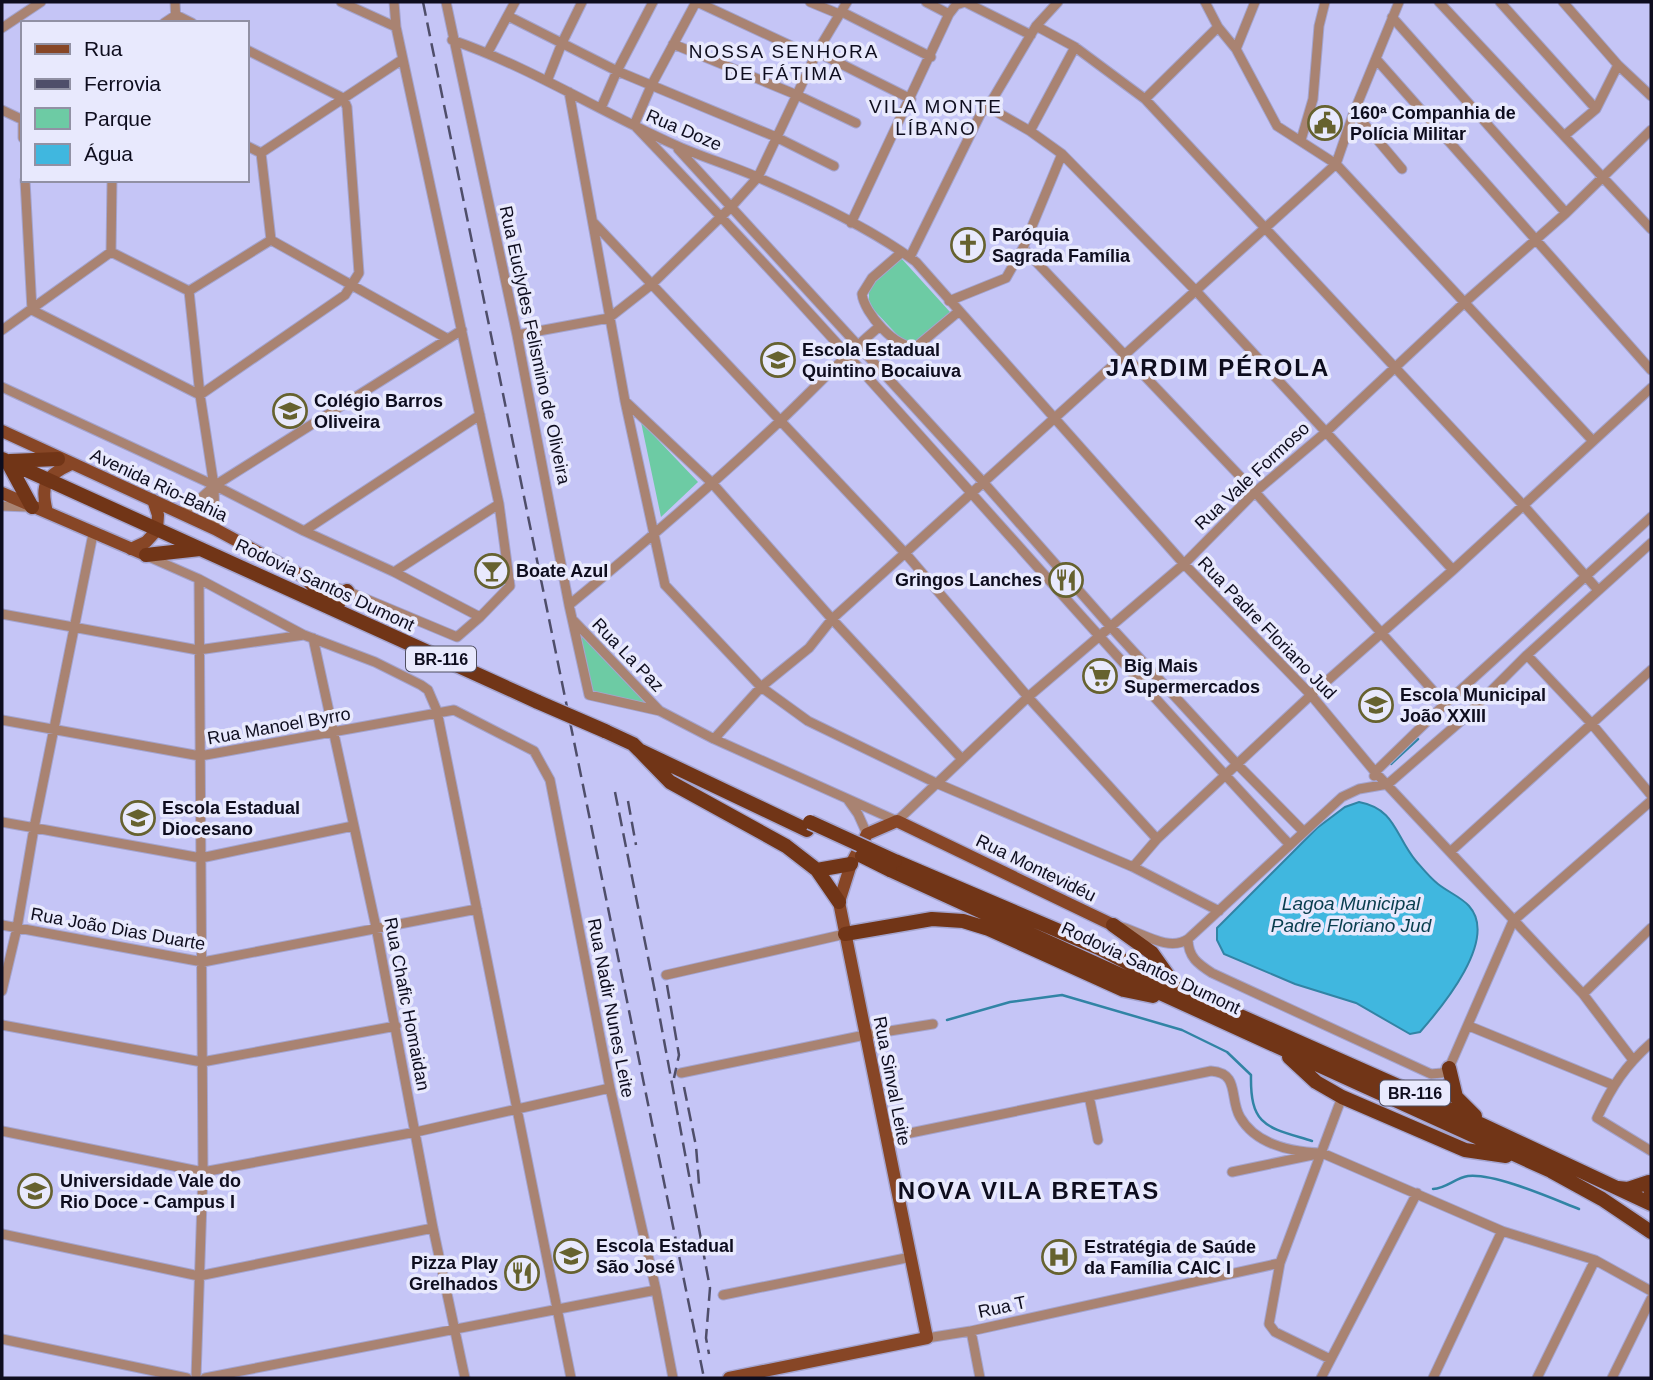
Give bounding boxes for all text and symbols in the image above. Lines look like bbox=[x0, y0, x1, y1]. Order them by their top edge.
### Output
legend bbox=[21, 21, 248, 182]
text: Rua bbox=[84, 37, 123, 60]
district label: NOSSA SENHORA DE FÁTIMA bbox=[689, 41, 879, 84]
text: Ferrovia bbox=[84, 72, 161, 95]
district label: VILA MONTE LÍBANO bbox=[869, 96, 1003, 139]
place label: 160ª Companhia de Polícia Militar bbox=[1350, 103, 1516, 144]
public building icon: 160ª Companhia de Polícia Militar bbox=[1306, 104, 1344, 142]
street label: Rua Doze bbox=[643, 105, 725, 155]
text: Parque bbox=[84, 107, 152, 130]
text: Água bbox=[84, 142, 133, 165]
street label: Rua Euclydes Felismino de Oliveira bbox=[496, 204, 575, 487]
place label: Paróquia Sagrada Família bbox=[992, 225, 1131, 266]
church icon: Paróquia Sagrada Família bbox=[949, 226, 987, 264]
place label: Escola Estadual Quintino Bocaiuva bbox=[802, 340, 962, 381]
school or university icon: Escola Estadual Quintino Bocaiuva bbox=[759, 341, 797, 379]
district label: JARDIM PÉROLA bbox=[1106, 354, 1330, 381]
place label: Colégio Barros Oliveira bbox=[314, 391, 443, 432]
school or university icon: Colégio Barros Oliveira bbox=[271, 392, 309, 430]
street label: Rua Vale Formoso bbox=[1191, 418, 1313, 534]
street label: Avenida Rio-Bahia bbox=[87, 445, 232, 526]
street label: Rodovia Santos Dumont bbox=[232, 535, 418, 635]
bar icon: Boate Azul bbox=[473, 552, 511, 590]
street label: Rua Padre Floriano Jud bbox=[1194, 553, 1340, 703]
place label: Boate Azul bbox=[516, 561, 608, 581]
restaurant icon: Gringos Lanches bbox=[1047, 561, 1085, 599]
place label: Gringos Lanches bbox=[895, 570, 1042, 590]
street label: Rua La Paz bbox=[588, 614, 668, 696]
road number: BR-116 bbox=[406, 646, 476, 672]
place label: Big Mais Supermercados bbox=[1124, 656, 1260, 697]
supermarket icon: Big Mais Supermercados bbox=[1081, 657, 1119, 695]
place label: Escola Municipal João XXIII bbox=[1400, 685, 1546, 726]
school or university icon: Escola Municipal João XXIII bbox=[1357, 686, 1395, 724]
street label: Rua Manoel Byrro bbox=[206, 704, 352, 748]
place label: Escola Estadual Diocesano bbox=[162, 798, 300, 839]
school or university icon: Escola Estadual Diocesano bbox=[119, 799, 157, 837]
street label: Rua Montevidéu bbox=[973, 830, 1099, 906]
water label: Lagoa Municipal Padre Floriano Jud bbox=[1271, 893, 1433, 936]
street label: Rua João Dias Duarte bbox=[29, 904, 207, 954]
street label: Rua Chafic Homaidan bbox=[380, 916, 434, 1092]
street label: Rua Nadir Nunes Leite bbox=[584, 917, 638, 1099]
street label: Rodovia Santos Dumont bbox=[1058, 918, 1244, 1018]
street label: Rua Sinval Leite bbox=[870, 1015, 914, 1147]
road number: BR-116 bbox=[1380, 1080, 1450, 1106]
place label: Universidade Vale do Rio Doce - Campus I bbox=[60, 1171, 241, 1212]
school or university icon: Universidade Vale do Rio Doce - Campus I bbox=[16, 1172, 54, 1210]
district label: NOVA VILA BRETAS bbox=[898, 1177, 1160, 1204]
place label: Escola Estadual São José bbox=[596, 1236, 734, 1277]
school or university icon: Escola Estadual São José bbox=[552, 1237, 590, 1275]
place label: Estratégia de Saúde da Família CAIC I bbox=[1084, 1237, 1256, 1278]
hospital icon: Estratégia de Saúde da Família CAIC I bbox=[1040, 1238, 1078, 1276]
place label: Pizza Play Grelhados bbox=[409, 1253, 498, 1294]
restaurant icon: Pizza Play Grelhados bbox=[503, 1254, 541, 1292]
street label: Rua T bbox=[976, 1292, 1028, 1322]

